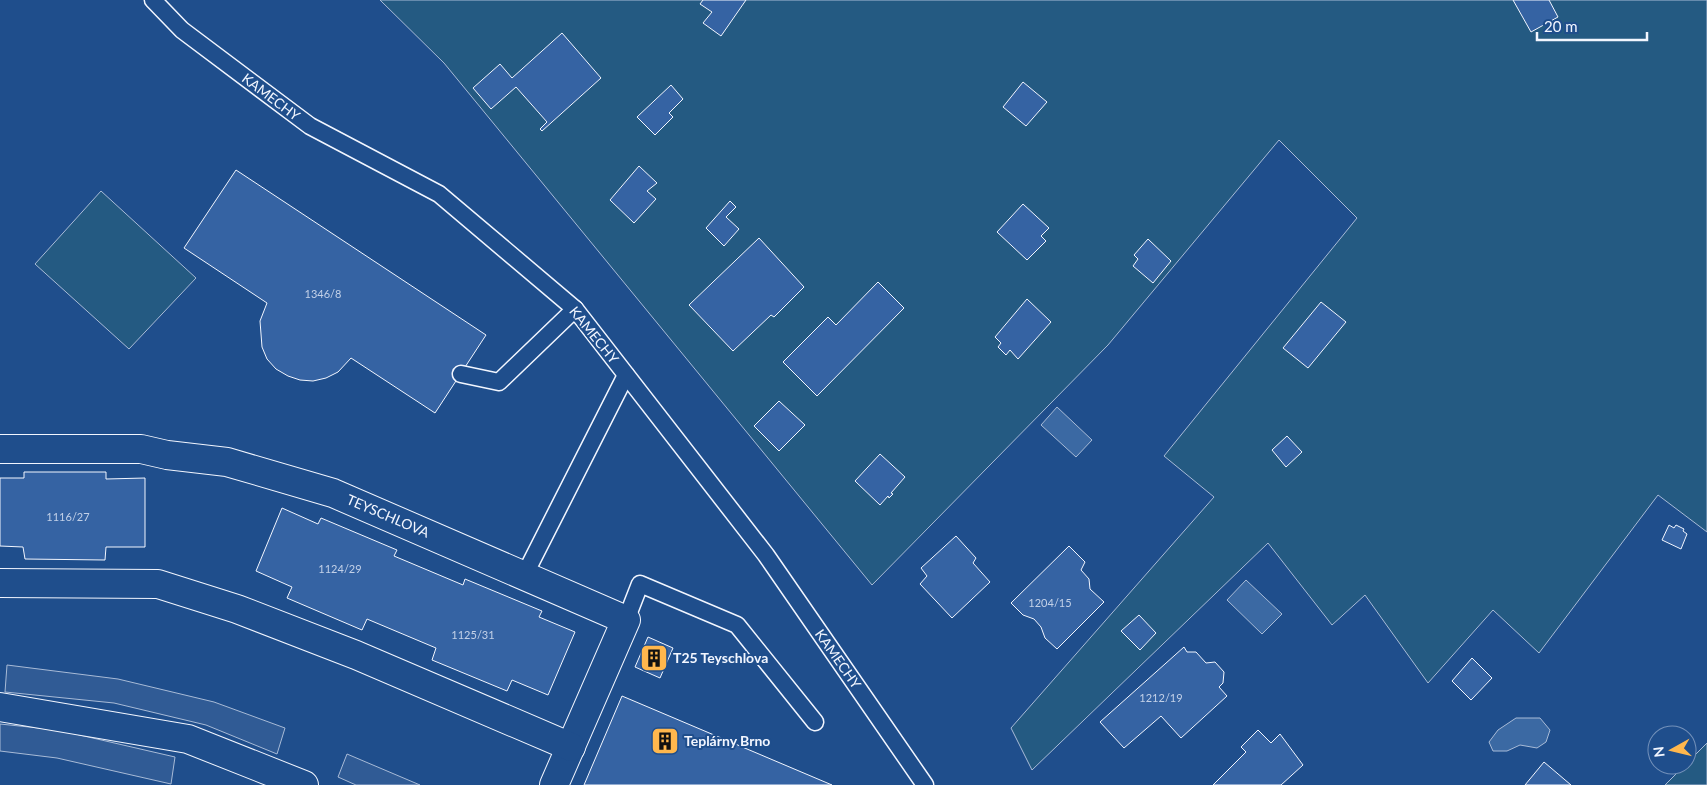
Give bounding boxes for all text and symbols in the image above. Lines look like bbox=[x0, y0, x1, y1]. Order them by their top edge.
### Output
scale bar bbox=[1537, 10, 1647, 42]
text: 20 m bbox=[1544, 17, 1578, 35]
street label: KAMECHY bbox=[239, 69, 304, 124]
house number: 1346/8 bbox=[305, 287, 341, 300]
street label: KAMECHY bbox=[566, 303, 623, 367]
street label: TEYSCHLOVA bbox=[344, 490, 433, 541]
house number: 1116/27 bbox=[46, 510, 90, 523]
house number: 1124/29 bbox=[318, 562, 362, 575]
house number: 1204/15 bbox=[1028, 596, 1072, 609]
street label: KAMECHY bbox=[812, 626, 865, 692]
house number: 1125/31 bbox=[451, 628, 495, 641]
building icon: T25 Teyschlova bbox=[639, 643, 669, 673]
place label: T25 Teyschlova bbox=[673, 649, 768, 666]
house number: 1212/19 bbox=[1139, 691, 1183, 704]
north arrow bbox=[1647, 725, 1697, 775]
building icon: Teplárny Brno bbox=[650, 726, 680, 756]
place label: Teplárny Brno bbox=[684, 732, 770, 749]
text: N bbox=[1649, 745, 1668, 758]

